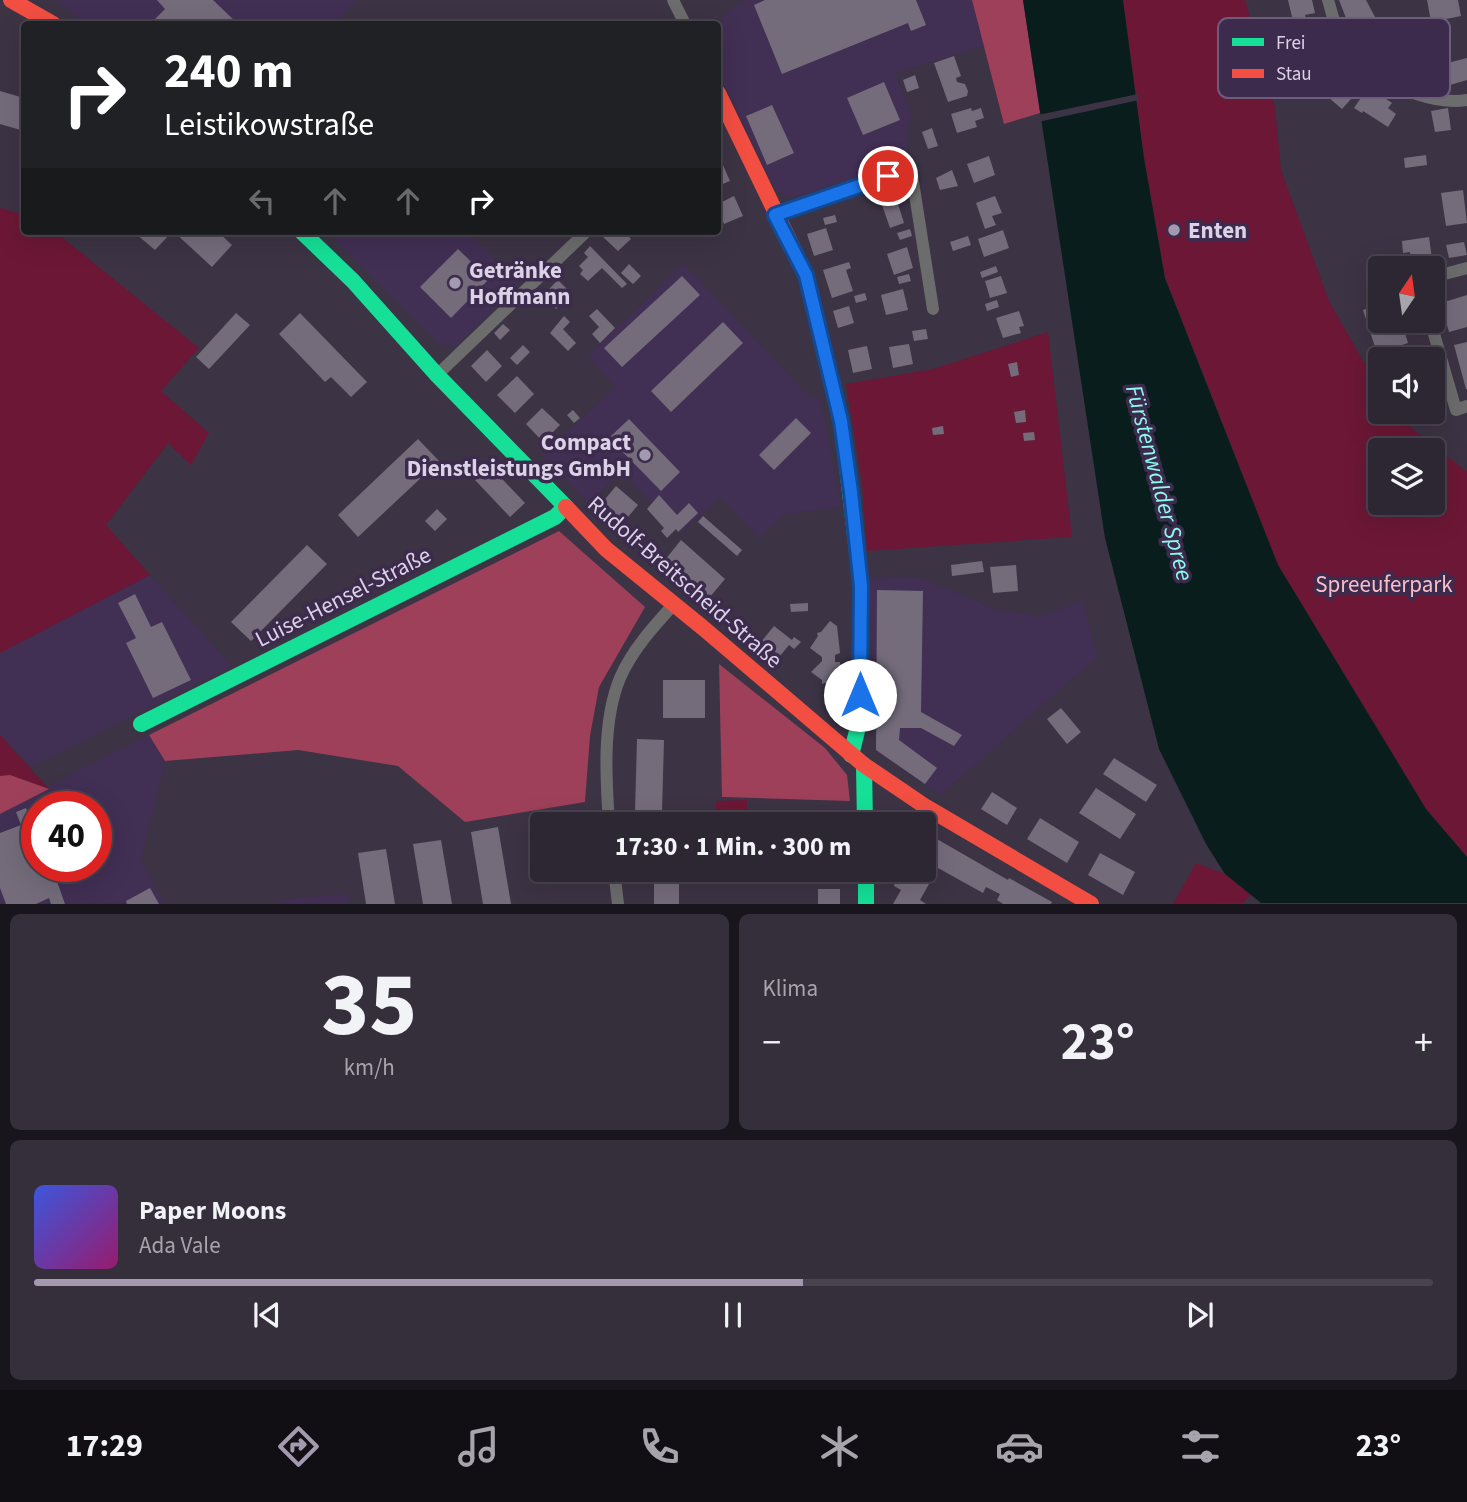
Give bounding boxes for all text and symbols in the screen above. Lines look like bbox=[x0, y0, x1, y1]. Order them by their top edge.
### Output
legend bbox=[1218, 18, 1450, 98]
text: Frei bbox=[1276, 30, 1306, 57]
text: 240 m bbox=[164, 37, 293, 107]
icon: right bbox=[49, 49, 140, 140]
text: Stau bbox=[1276, 61, 1312, 88]
text: Leistikowstraße bbox=[164, 102, 374, 148]
pin bbox=[858, 146, 918, 206]
icon: arrive bbox=[869, 157, 907, 195]
icon: left bbox=[243, 182, 281, 220]
icon: ahead bbox=[316, 182, 354, 220]
icon: ahead bbox=[389, 182, 427, 220]
icon: right bbox=[462, 182, 500, 220]
place label: Enten bbox=[1188, 214, 1247, 247]
marker: Enten bbox=[1166, 222, 1182, 238]
place label: Getränke Hoffmann bbox=[469, 254, 570, 313]
north arrow bbox=[1368, 256, 1446, 332]
map controls bbox=[1368, 256, 1445, 515]
marker: Getränke Hoffmann bbox=[447, 275, 463, 291]
button: sound bbox=[1368, 347, 1445, 424]
water label: Fürstenwalder Spree bbox=[1116, 381, 1202, 585]
place label: Compact Dienstleistungs GmbH bbox=[407, 426, 631, 485]
button: layers bbox=[1368, 438, 1445, 515]
marker: Compact Dienstleistungs GmbH bbox=[637, 447, 653, 463]
street label: Rudolf-Breitscheid-Straße bbox=[580, 488, 790, 676]
street label: Luise-Hensel-Straße bbox=[249, 538, 437, 656]
park label: Spreeuferpark bbox=[1315, 568, 1453, 601]
position arrow bbox=[823, 658, 897, 732]
speed limit sign: 40 bbox=[21, 791, 112, 882]
text: 17:30 · 1 Min. · 300 m bbox=[615, 828, 851, 865]
text: 35 bbox=[321, 941, 417, 1070]
text: Klima bbox=[763, 972, 818, 1005]
text: 23° bbox=[1061, 1006, 1135, 1080]
text: − bbox=[763, 1016, 781, 1070]
text: + bbox=[1414, 1016, 1433, 1070]
text: km/h bbox=[344, 1051, 395, 1084]
text: Paper Moons bbox=[139, 1192, 286, 1229]
text: Ada Vale bbox=[139, 1229, 221, 1262]
icon: previous bbox=[248, 1296, 286, 1334]
icon: pause bbox=[714, 1296, 752, 1334]
icon: next bbox=[1181, 1296, 1219, 1334]
icon: directions bbox=[274, 1422, 323, 1471]
icon: music bbox=[454, 1422, 503, 1471]
icon: phone bbox=[635, 1422, 684, 1471]
icon: climate bbox=[815, 1422, 864, 1471]
icon: car bbox=[995, 1422, 1044, 1471]
icon: filters bbox=[1176, 1422, 1225, 1471]
text: 17:29 bbox=[66, 1423, 143, 1469]
text: 23° bbox=[1356, 1423, 1401, 1469]

